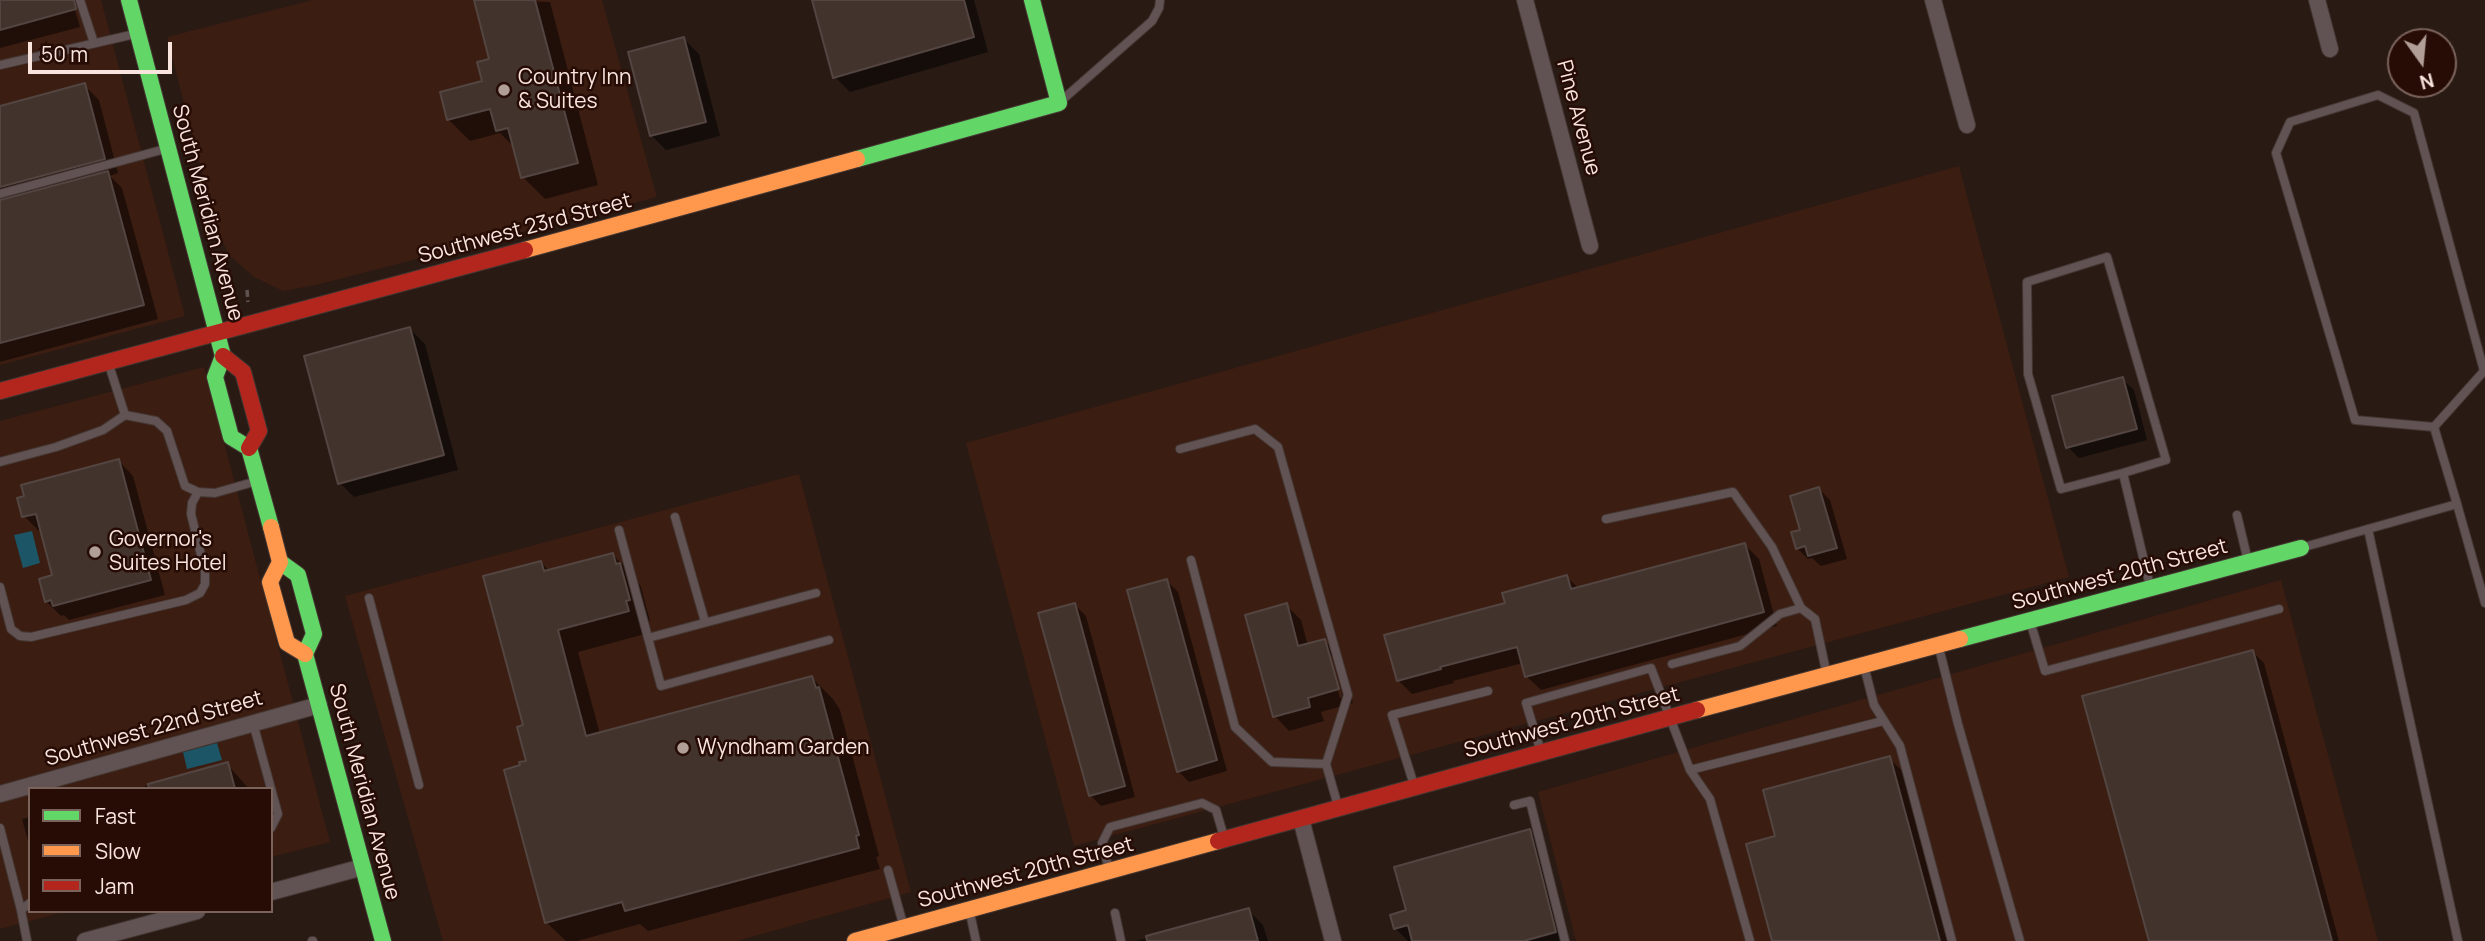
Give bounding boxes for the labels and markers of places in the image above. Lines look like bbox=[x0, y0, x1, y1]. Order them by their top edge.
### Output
place label: Country Inn & Suites bbox=[518, 65, 631, 115]
marker: Country Inn & Suites bbox=[496, 82, 512, 98]
place label: Governor's Suites Hotel bbox=[109, 527, 227, 577]
marker: Governor's Suites Hotel bbox=[87, 544, 103, 560]
place label: Wyndham Garden bbox=[697, 735, 869, 761]
marker: Wyndham Garden bbox=[675, 740, 691, 756]

